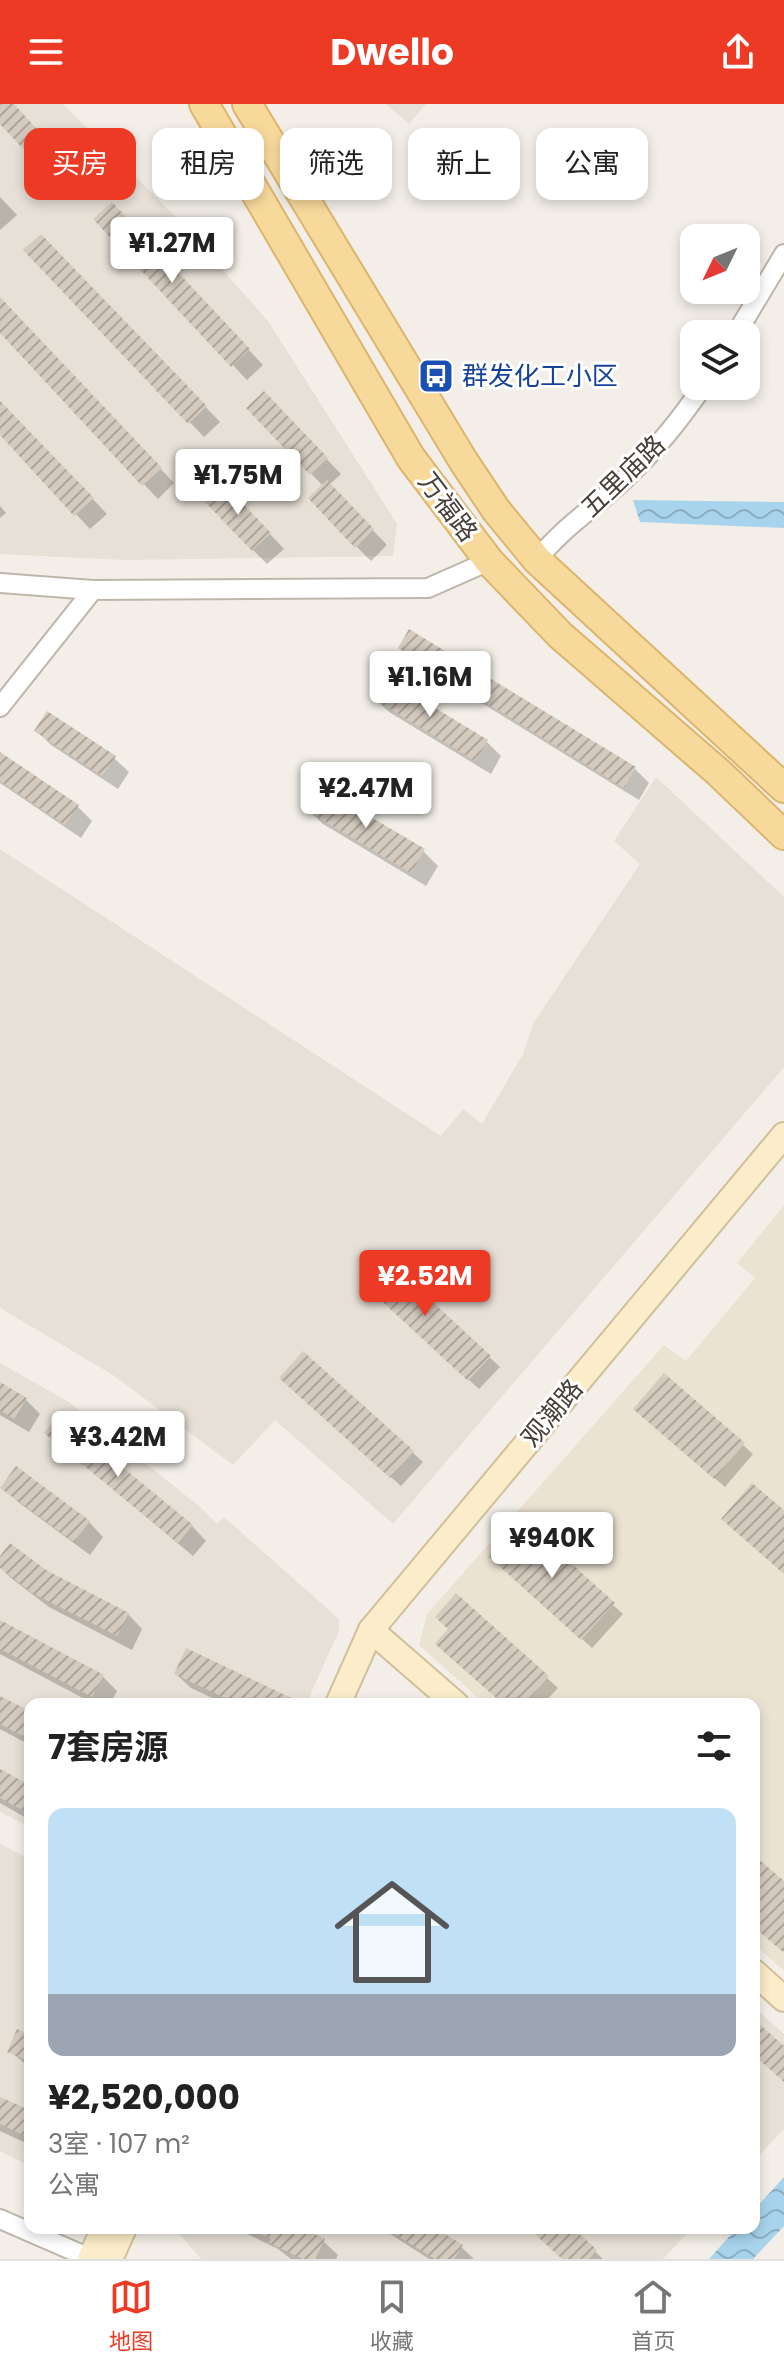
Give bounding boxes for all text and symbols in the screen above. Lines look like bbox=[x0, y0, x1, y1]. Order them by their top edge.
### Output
text: Dwello bbox=[330, 27, 454, 78]
icon: menu bbox=[24, 30, 68, 74]
icon: share bbox=[716, 30, 760, 74]
chip: 买房 bbox=[24, 128, 136, 200]
chip: 租房 bbox=[152, 128, 264, 200]
chip: 筛选 bbox=[280, 128, 392, 200]
chip: 新上 bbox=[408, 128, 520, 200]
chip: 公寓 bbox=[536, 128, 648, 200]
pin: ¥1.27M bbox=[107, 217, 237, 285]
north arrow bbox=[680, 224, 760, 304]
map controls bbox=[680, 224, 760, 400]
text: ¥1.27M bbox=[128, 225, 216, 261]
button: layers bbox=[680, 320, 760, 400]
bus stop icon: 群发化工小区 bbox=[417, 357, 455, 395]
place label: 群发化工小区 bbox=[462, 358, 618, 394]
street label: 五里庙路 bbox=[573, 427, 673, 525]
pin: ¥1.75M bbox=[173, 449, 303, 517]
text: ¥1.75M bbox=[193, 457, 283, 493]
street label: 万福路 bbox=[410, 465, 486, 549]
pin: ¥1.16M bbox=[365, 651, 495, 719]
text: ¥1.16M bbox=[388, 659, 472, 695]
pin: ¥2.47M bbox=[301, 762, 431, 830]
text: ¥2.47M bbox=[318, 770, 414, 806]
pin: ¥2.52M bbox=[360, 1250, 490, 1318]
text: ¥2.52M bbox=[377, 1258, 473, 1294]
street label: 观潮路 bbox=[513, 1372, 591, 1454]
pin: ¥3.42M bbox=[53, 1411, 183, 1479]
text: ¥3.42M bbox=[70, 1419, 166, 1455]
pin: ¥940K bbox=[496, 1512, 608, 1580]
text: ¥940K bbox=[509, 1520, 595, 1556]
text: 7套房源 bbox=[48, 1723, 168, 1771]
icon: filters bbox=[692, 1724, 736, 1768]
icon: home bbox=[320, 1860, 464, 2004]
text: ¥2,520,000 bbox=[48, 2073, 240, 2121]
text: 3室 · 107 m² bbox=[48, 2126, 190, 2162]
text: 公寓 bbox=[48, 2167, 100, 2203]
tab: 地图 bbox=[109, 2275, 153, 2358]
tab: 收藏 bbox=[370, 2275, 414, 2358]
tab: 首页 bbox=[631, 2275, 675, 2358]

